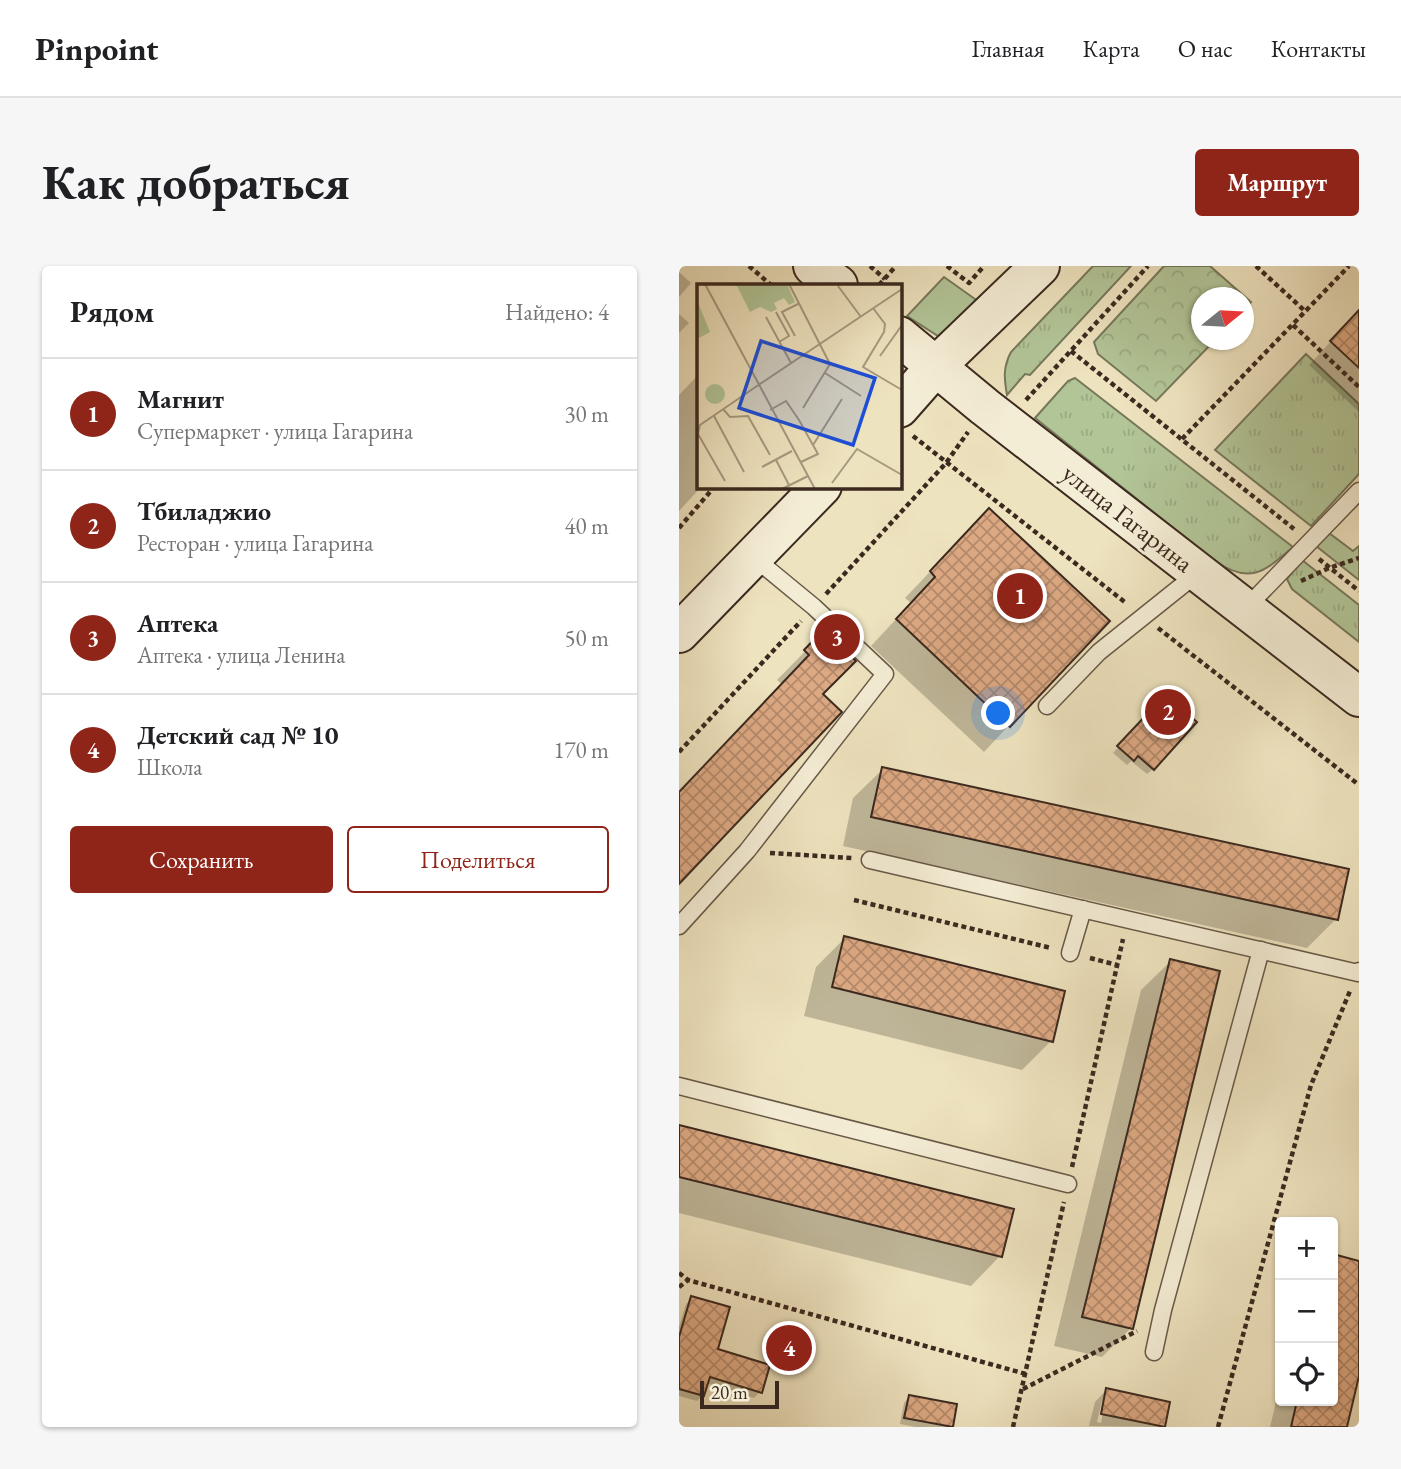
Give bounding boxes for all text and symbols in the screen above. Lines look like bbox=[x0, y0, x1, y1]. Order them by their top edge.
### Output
text: Pinpoint bbox=[35, 27, 158, 70]
text: Главная bbox=[971, 33, 1045, 64]
text: Карта bbox=[1083, 33, 1140, 64]
text: О нас bbox=[1178, 33, 1233, 64]
text: Контакты bbox=[1271, 33, 1366, 64]
button: Маршрут bbox=[1195, 149, 1359, 216]
text: Как добраться bbox=[42, 150, 350, 214]
inset map bbox=[697, 284, 901, 488]
north arrow bbox=[1191, 287, 1254, 350]
text: Рядом bbox=[70, 292, 154, 331]
text: Найдено: 4 bbox=[505, 297, 609, 327]
text: Магнит bbox=[137, 382, 224, 416]
text: 1 bbox=[87, 399, 99, 429]
text: 30 m bbox=[564, 399, 609, 429]
text: Супермаркет · улица Гагарина bbox=[137, 416, 413, 446]
street label: улица Гагарина bbox=[1055, 456, 1201, 580]
text: Тбиладжио bbox=[137, 494, 271, 528]
text: 2 bbox=[87, 511, 99, 541]
text: 40 m bbox=[564, 511, 609, 541]
text: Ресторан · улица Гагарина bbox=[137, 528, 373, 558]
pin: 1 bbox=[997, 570, 1043, 622]
text: Аптека bbox=[137, 606, 218, 640]
pin: 3 bbox=[814, 611, 860, 663]
text: 3 bbox=[87, 623, 99, 653]
text: 50 m bbox=[564, 623, 609, 653]
text: Аптека · улица Ленина bbox=[137, 640, 345, 670]
pin: 2 bbox=[1145, 686, 1191, 738]
your location bbox=[981, 696, 1015, 730]
text: Детский сад № 10 bbox=[137, 718, 339, 752]
text: 4 bbox=[87, 735, 99, 765]
text: 170 m bbox=[553, 735, 609, 765]
text: Школа bbox=[137, 752, 202, 782]
button: Сохранить bbox=[70, 826, 333, 893]
button: Поделиться bbox=[347, 826, 609, 893]
map controls bbox=[1275, 1217, 1338, 1406]
button: + bbox=[1275, 1217, 1338, 1280]
button: − bbox=[1275, 1280, 1338, 1343]
pin: 4 bbox=[766, 1322, 812, 1374]
button: locate bbox=[1275, 1343, 1338, 1406]
scale bar bbox=[700, 1378, 779, 1410]
text: 20 m bbox=[711, 1380, 748, 1405]

